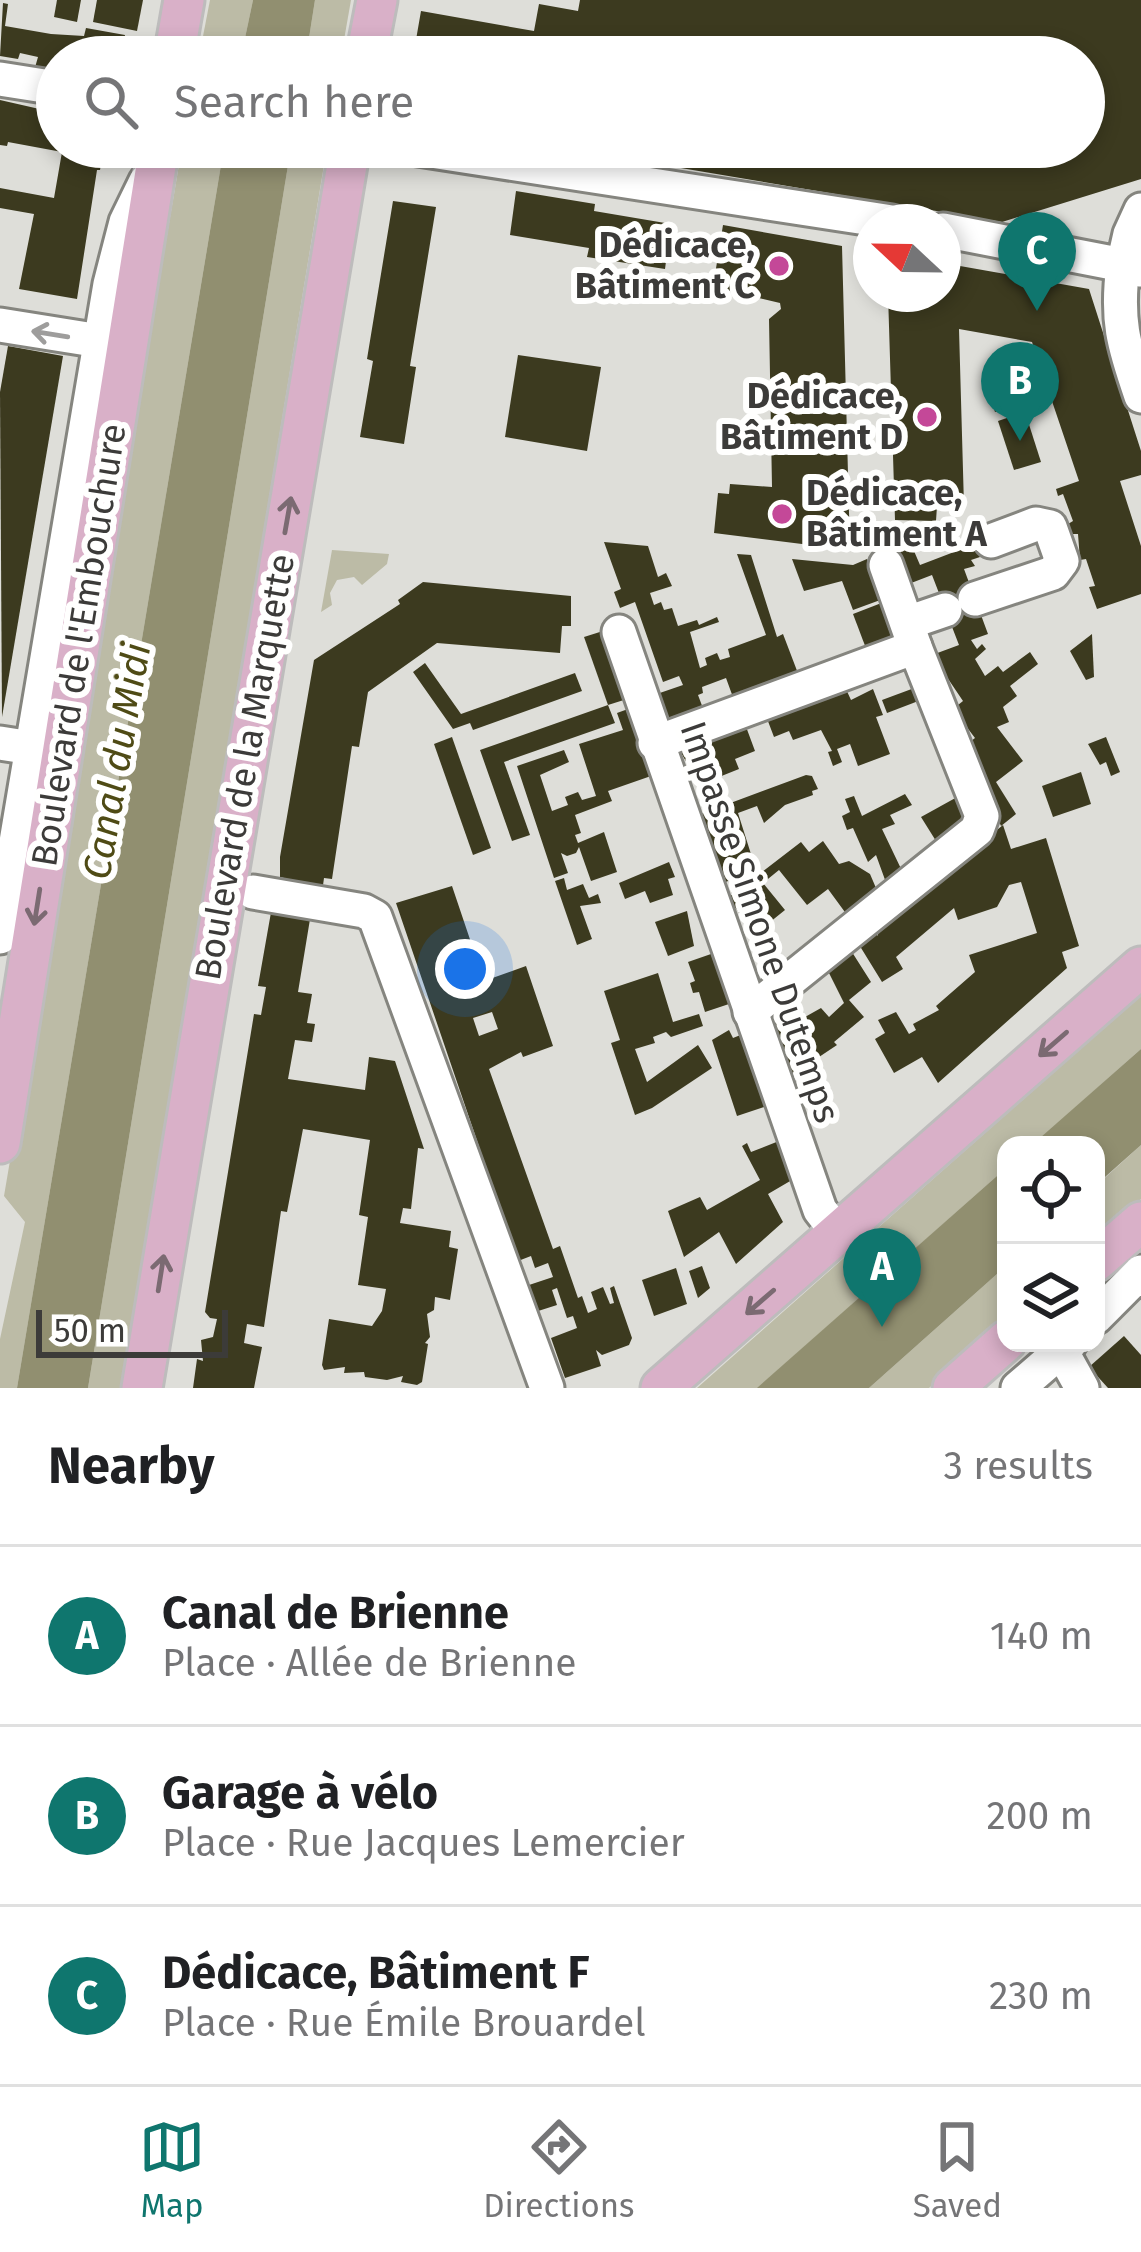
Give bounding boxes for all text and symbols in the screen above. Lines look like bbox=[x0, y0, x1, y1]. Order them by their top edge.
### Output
search box bbox=[36, 36, 1105, 168]
icon: search bbox=[78, 69, 144, 135]
text: Search here bbox=[174, 75, 414, 129]
north arrow bbox=[853, 204, 961, 312]
pin: C bbox=[998, 212, 1076, 311]
place label: Dédicace, Bâtiment C bbox=[575, 223, 755, 308]
marker: Dédicace, Bâtiment C bbox=[766, 253, 792, 279]
one-way arrow bbox=[31, 321, 70, 344]
pin: B bbox=[981, 342, 1059, 441]
place label: Dédicace, Bâtiment D bbox=[720, 374, 903, 459]
marker: Dédicace, Bâtiment D bbox=[914, 404, 940, 430]
street label: Boulevard de l'Embouchure bbox=[22, 420, 136, 870]
place label: Dédicace, Bâtiment A bbox=[806, 471, 987, 556]
one-way arrow bbox=[278, 496, 301, 535]
marker: Dédicace, Bâtiment A bbox=[769, 501, 795, 527]
street label: Boulevard de la Marquette bbox=[186, 550, 304, 984]
water label: Canal du Midi bbox=[74, 639, 160, 883]
street label: Impasse Simone Dutemps bbox=[671, 716, 849, 1128]
one-way arrow bbox=[24, 887, 47, 926]
your location bbox=[435, 939, 495, 999]
one-way arrow bbox=[1038, 1030, 1069, 1057]
map controls bbox=[997, 1136, 1105, 1352]
button: locate bbox=[997, 1136, 1105, 1244]
pin: A bbox=[843, 1228, 921, 1327]
button: layers bbox=[997, 1244, 1105, 1352]
one-way arrow bbox=[151, 1254, 174, 1293]
one-way arrow bbox=[746, 1287, 776, 1315]
scale bar bbox=[36, 1304, 228, 1357]
text: 50 m bbox=[54, 1311, 126, 1351]
text: Nearby bbox=[48, 1435, 214, 1497]
text: 3 results bbox=[943, 1443, 1093, 1489]
text: Canal de Brienne bbox=[162, 1586, 509, 1640]
text: A bbox=[75, 1613, 99, 1659]
text: 140 m bbox=[990, 1613, 1093, 1659]
text: Place · Allée de Brienne bbox=[162, 1640, 577, 1686]
text: Garage à vélo bbox=[162, 1766, 438, 1820]
text: B bbox=[75, 1793, 99, 1839]
text: 200 m bbox=[986, 1793, 1093, 1839]
text: Place · Rue Jacques Lemercier bbox=[162, 1820, 685, 1866]
text: Dédicace, Bâtiment F bbox=[162, 1946, 589, 2000]
text: C bbox=[76, 1973, 98, 2019]
text: 230 m bbox=[989, 1973, 1093, 2019]
text: Place · Rue Émile Brouardel bbox=[162, 2000, 646, 2046]
tab: Map bbox=[139, 2114, 205, 2226]
tab: Directions bbox=[483, 2114, 635, 2226]
tab: Saved bbox=[913, 2114, 1002, 2226]

